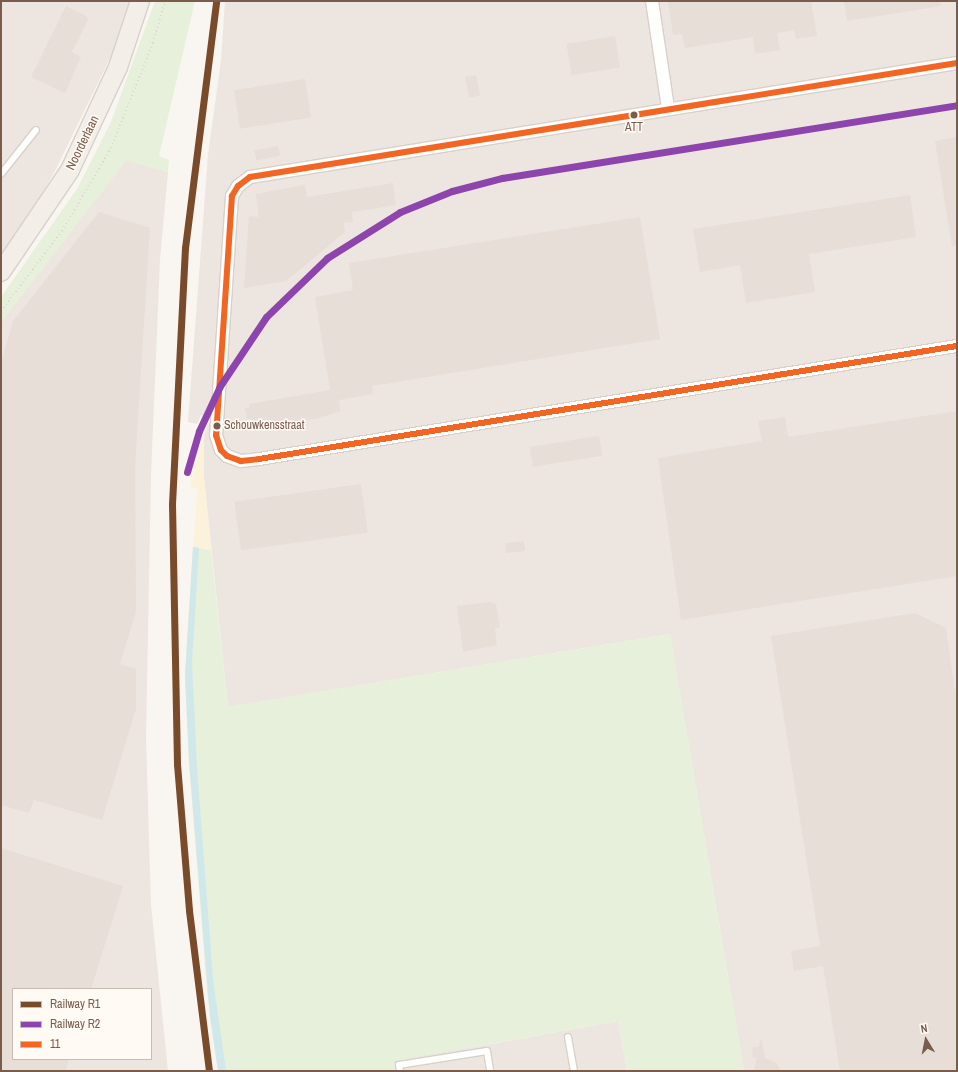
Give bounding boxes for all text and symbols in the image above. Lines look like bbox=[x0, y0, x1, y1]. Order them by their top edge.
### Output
marker: ATT bbox=[629, 110, 639, 120]
street label: Noorderlaan bbox=[63, 113, 103, 173]
place label: ATT bbox=[625, 121, 643, 135]
place label: Schouwkensstraat bbox=[224, 419, 304, 433]
marker: Schouwkensstraat bbox=[212, 421, 222, 431]
legend bbox=[12, 988, 152, 1060]
text: Railway R1 bbox=[50, 996, 100, 1012]
text: Railway R2 bbox=[50, 1016, 100, 1032]
north arrow bbox=[906, 1020, 946, 1060]
text: N bbox=[919, 1021, 928, 1036]
text: 11 bbox=[50, 1036, 60, 1052]

